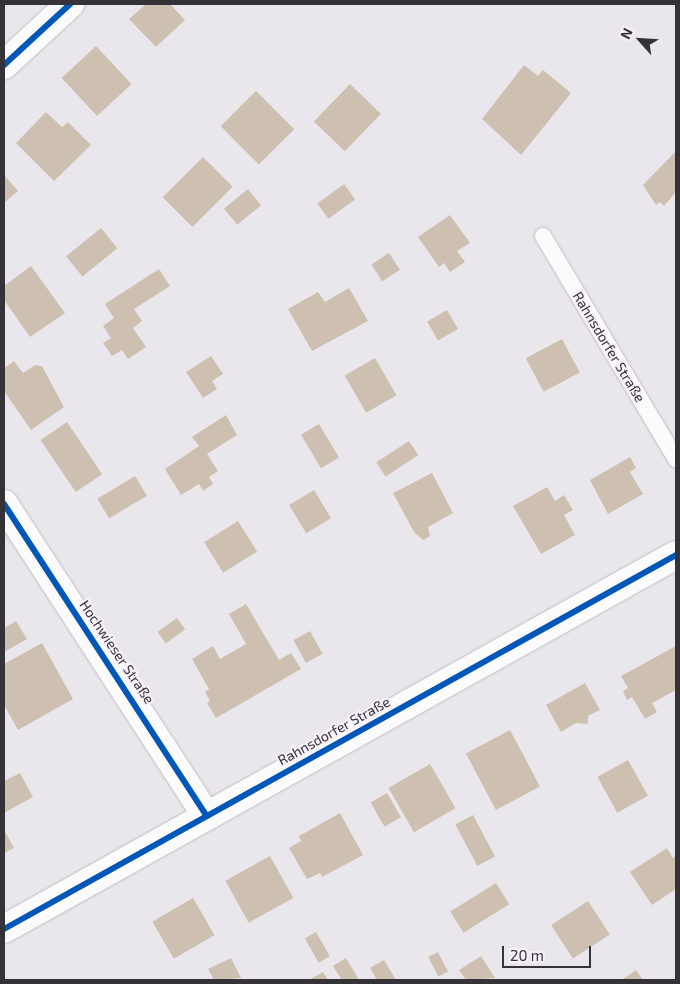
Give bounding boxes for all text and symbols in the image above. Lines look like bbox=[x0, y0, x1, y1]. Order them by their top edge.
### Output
north arrow bbox=[615, 15, 665, 65]
text: N bbox=[616, 25, 636, 41]
street label: Rahnsdorfer Straße bbox=[569, 289, 649, 405]
street label: Hochwieser Straße bbox=[76, 597, 158, 707]
street label: Rahnsdorfer Straße bbox=[275, 693, 393, 769]
scale bar bbox=[505, 936, 594, 968]
text: 20 m bbox=[510, 946, 544, 964]

